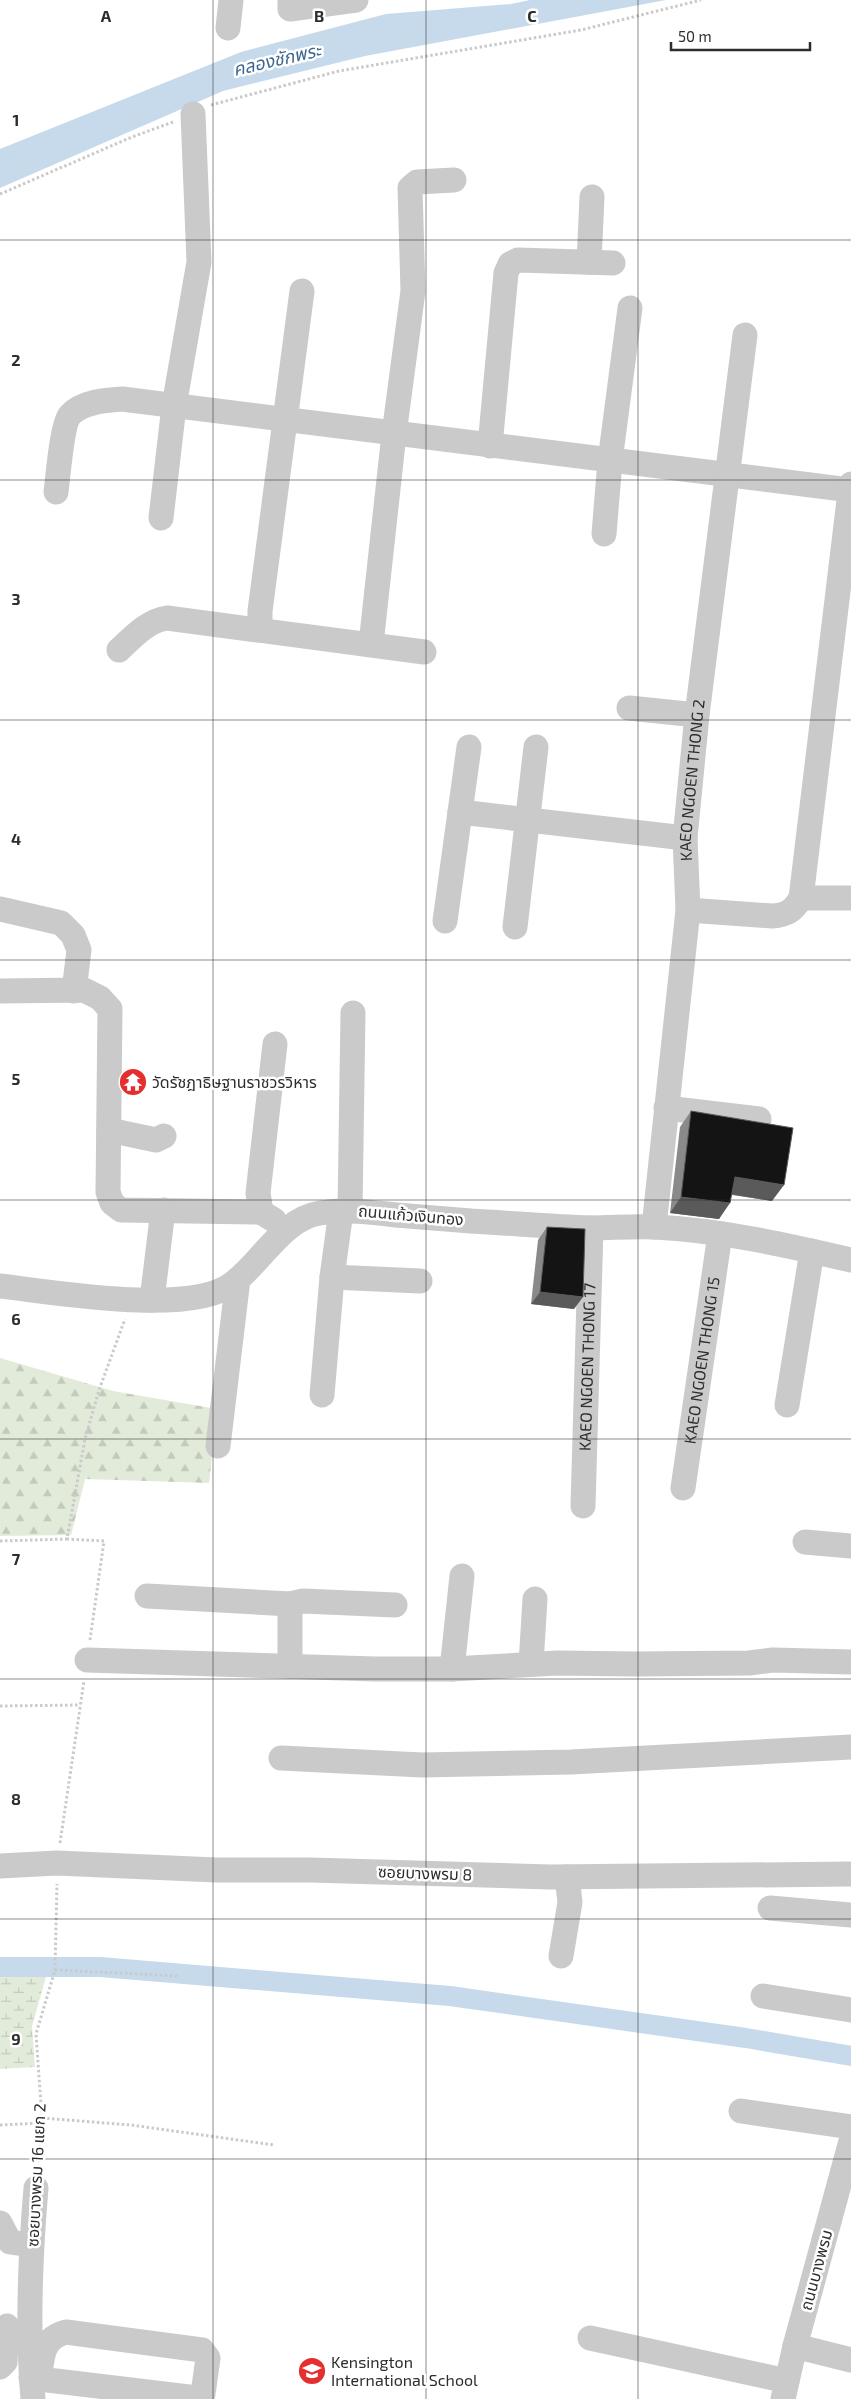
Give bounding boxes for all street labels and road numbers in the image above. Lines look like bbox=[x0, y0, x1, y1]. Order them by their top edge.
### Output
street label: KAEO NGOEN THONG 2 bbox=[675, 698, 708, 862]
street label: ถนนแก้วเงินทอง bbox=[358, 1200, 465, 1229]
street label: KAEO NGOEN THONG 15 bbox=[680, 1275, 723, 1445]
street label: KAEO NGOEN THONG 17 bbox=[575, 1283, 598, 1451]
street label: ซอยบางพรม 8 bbox=[378, 1861, 473, 1884]
street label: ซอยบางพรม 16 แยก 2 bbox=[22, 2103, 49, 2247]
street label: ถนนบางพรม bbox=[796, 2227, 835, 2312]

